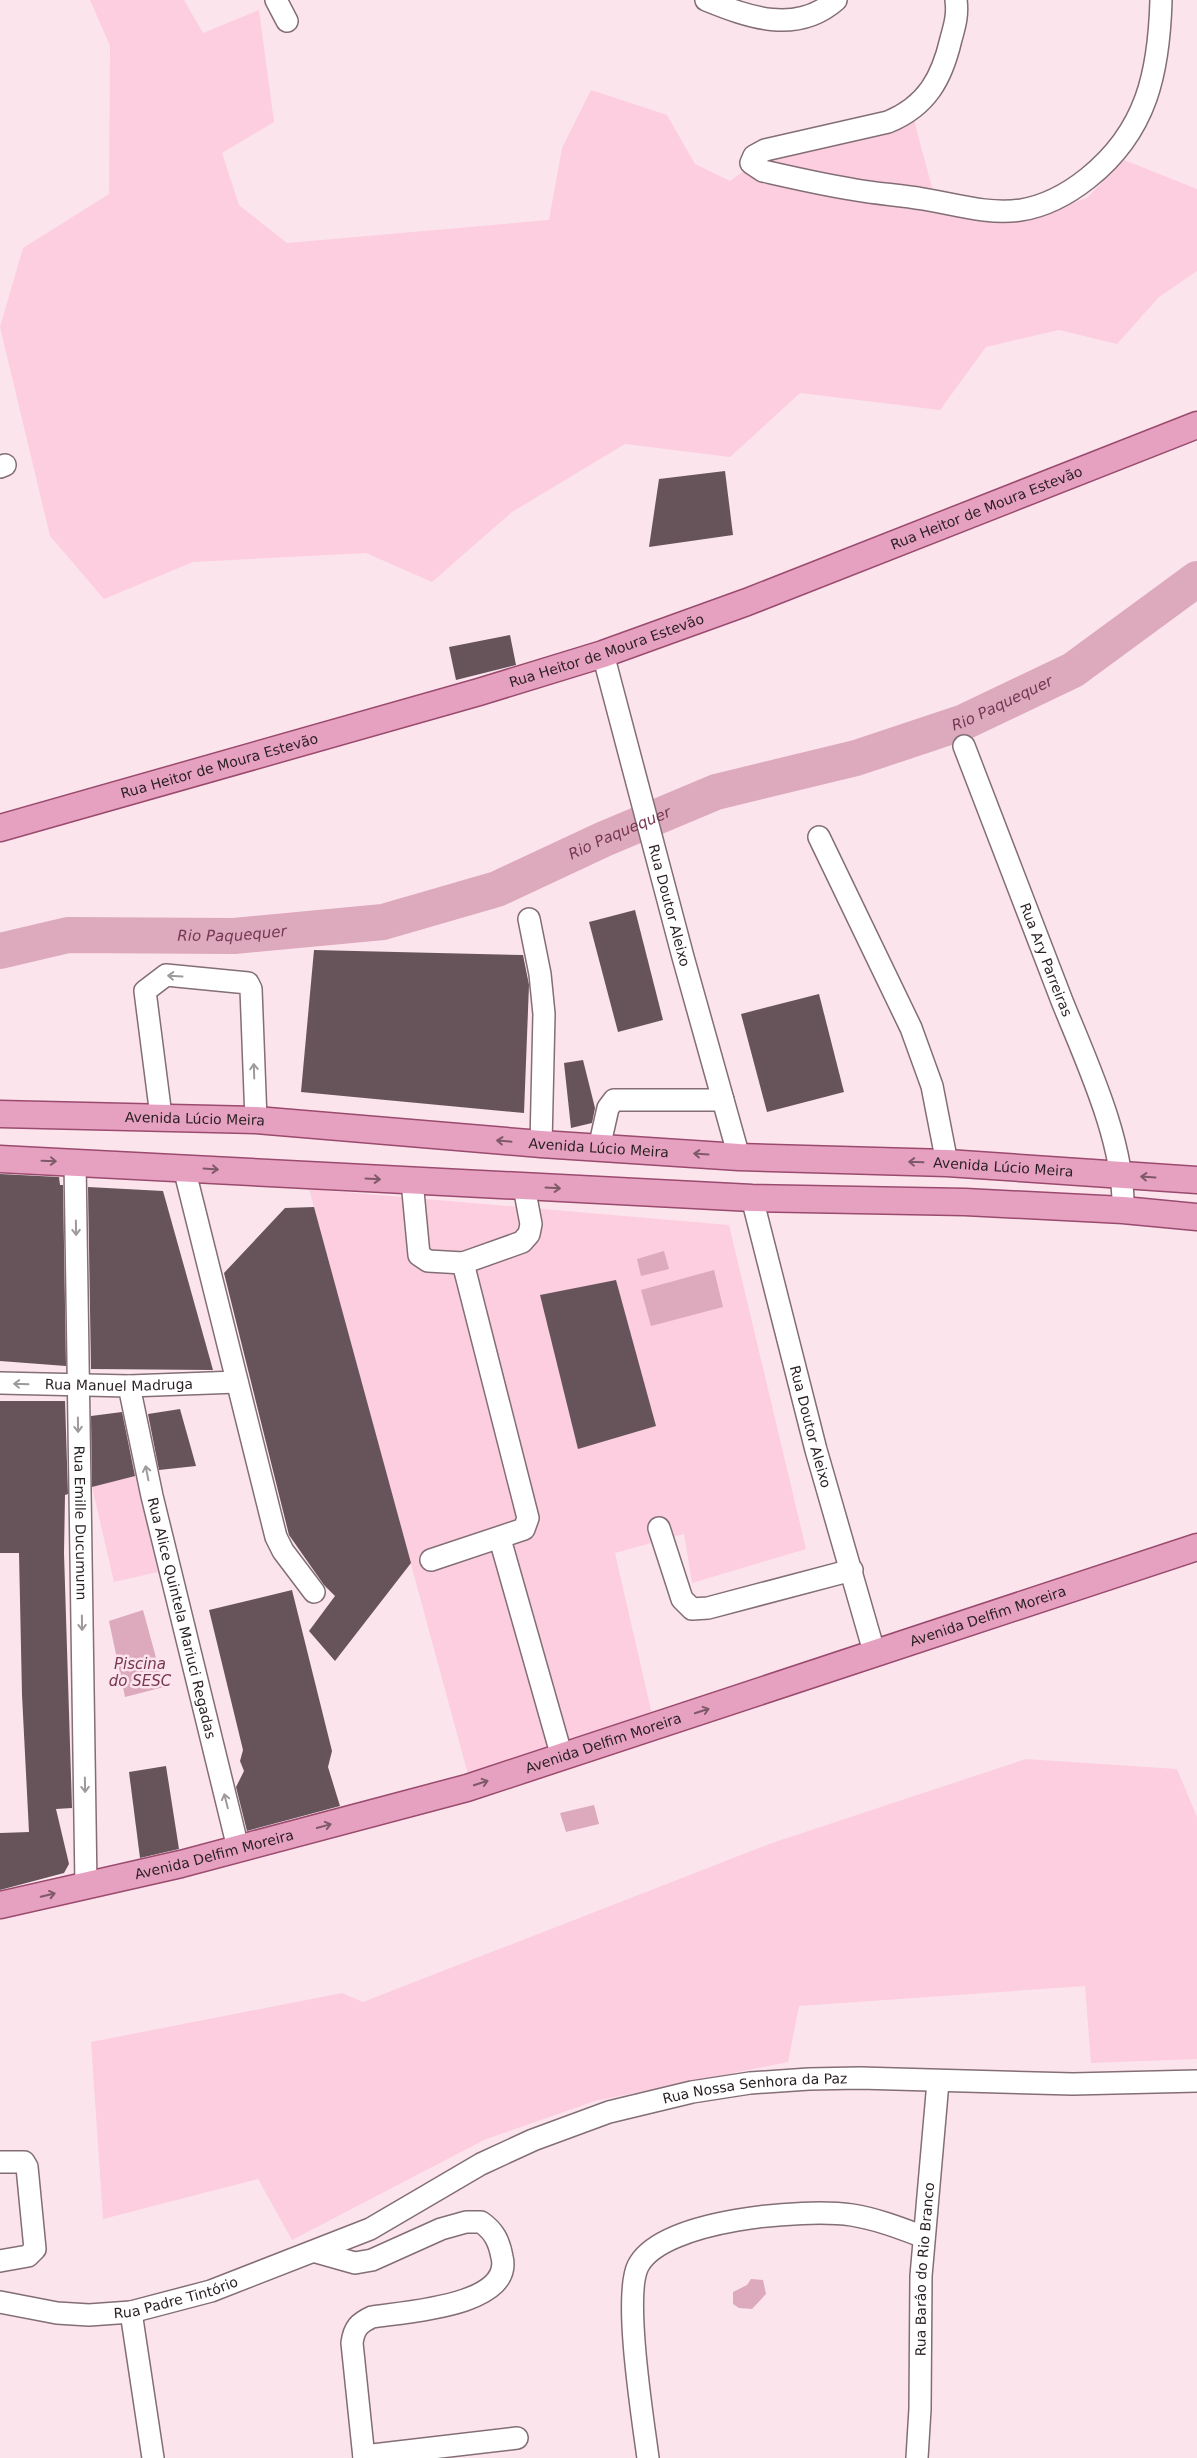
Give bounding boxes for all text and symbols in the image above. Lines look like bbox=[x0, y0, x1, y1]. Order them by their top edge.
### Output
street label: Rua Heitor de Moura Estevão bbox=[888, 463, 1084, 553]
street label: Rua Heitor de Moura Estevão bbox=[507, 610, 706, 690]
water label: Rio Paquequer bbox=[949, 672, 1056, 734]
street label: Rua Heitor de Moura Estevão bbox=[119, 730, 320, 801]
water label: Rio Paquequer bbox=[566, 803, 674, 863]
street label: Rua Doutor Aleixo bbox=[646, 842, 693, 968]
street label: Rua Ary Parreiras bbox=[1017, 901, 1075, 1019]
water label: Rio Paquequer bbox=[177, 922, 288, 945]
one-way arrow bbox=[167, 971, 183, 980]
one-way arrow bbox=[249, 1063, 259, 1080]
street label: Avenida Lúcio Meira bbox=[125, 1109, 266, 1129]
street label: Avenida Lúcio Meira bbox=[528, 1135, 669, 1160]
one-way arrow bbox=[497, 1137, 513, 1146]
one-way arrow bbox=[694, 1150, 710, 1159]
street label: Avenida Lúcio Meira bbox=[933, 1155, 1074, 1180]
one-way arrow bbox=[40, 1156, 56, 1165]
one-way arrow bbox=[909, 1157, 925, 1167]
one-way arrow bbox=[203, 1165, 219, 1174]
one-way arrow bbox=[1141, 1173, 1157, 1182]
one-way arrow bbox=[365, 1175, 381, 1184]
one-way arrow bbox=[544, 1183, 561, 1193]
one-way arrow bbox=[71, 1220, 81, 1236]
street label: Rua Doutor Aleixo bbox=[787, 1364, 834, 1490]
street label: Rua Manuel Madruga bbox=[45, 1376, 193, 1394]
one-way arrow bbox=[14, 1379, 30, 1389]
one-way arrow bbox=[74, 1417, 83, 1433]
street label: Rua Emille Ducumunn bbox=[71, 1445, 90, 1600]
one-way arrow bbox=[141, 1465, 151, 1481]
street label: Rua Alice Quintela Mariuci Regadas bbox=[145, 1496, 219, 1740]
street label: Avenida Delfim Moreira bbox=[908, 1583, 1068, 1649]
one-way arrow bbox=[77, 1614, 87, 1631]
water label: Piscina do SESC bbox=[109, 1655, 172, 1690]
one-way arrow bbox=[694, 1706, 710, 1716]
street label: Avenida Delfim Moreira bbox=[523, 1710, 683, 1776]
one-way arrow bbox=[80, 1777, 90, 1793]
one-way arrow bbox=[473, 1778, 489, 1788]
one-way arrow bbox=[221, 1793, 231, 1809]
one-way arrow bbox=[316, 1821, 332, 1830]
street label: Avenida Delfim Moreira bbox=[133, 1826, 295, 1882]
one-way arrow bbox=[39, 1890, 55, 1899]
street label: Rua Nossa Senhora da Paz bbox=[661, 2070, 848, 2107]
street label: Rua Barâo do Rio Branco bbox=[912, 2182, 937, 2356]
street label: Rua Padre Tintório bbox=[113, 2273, 240, 2321]

